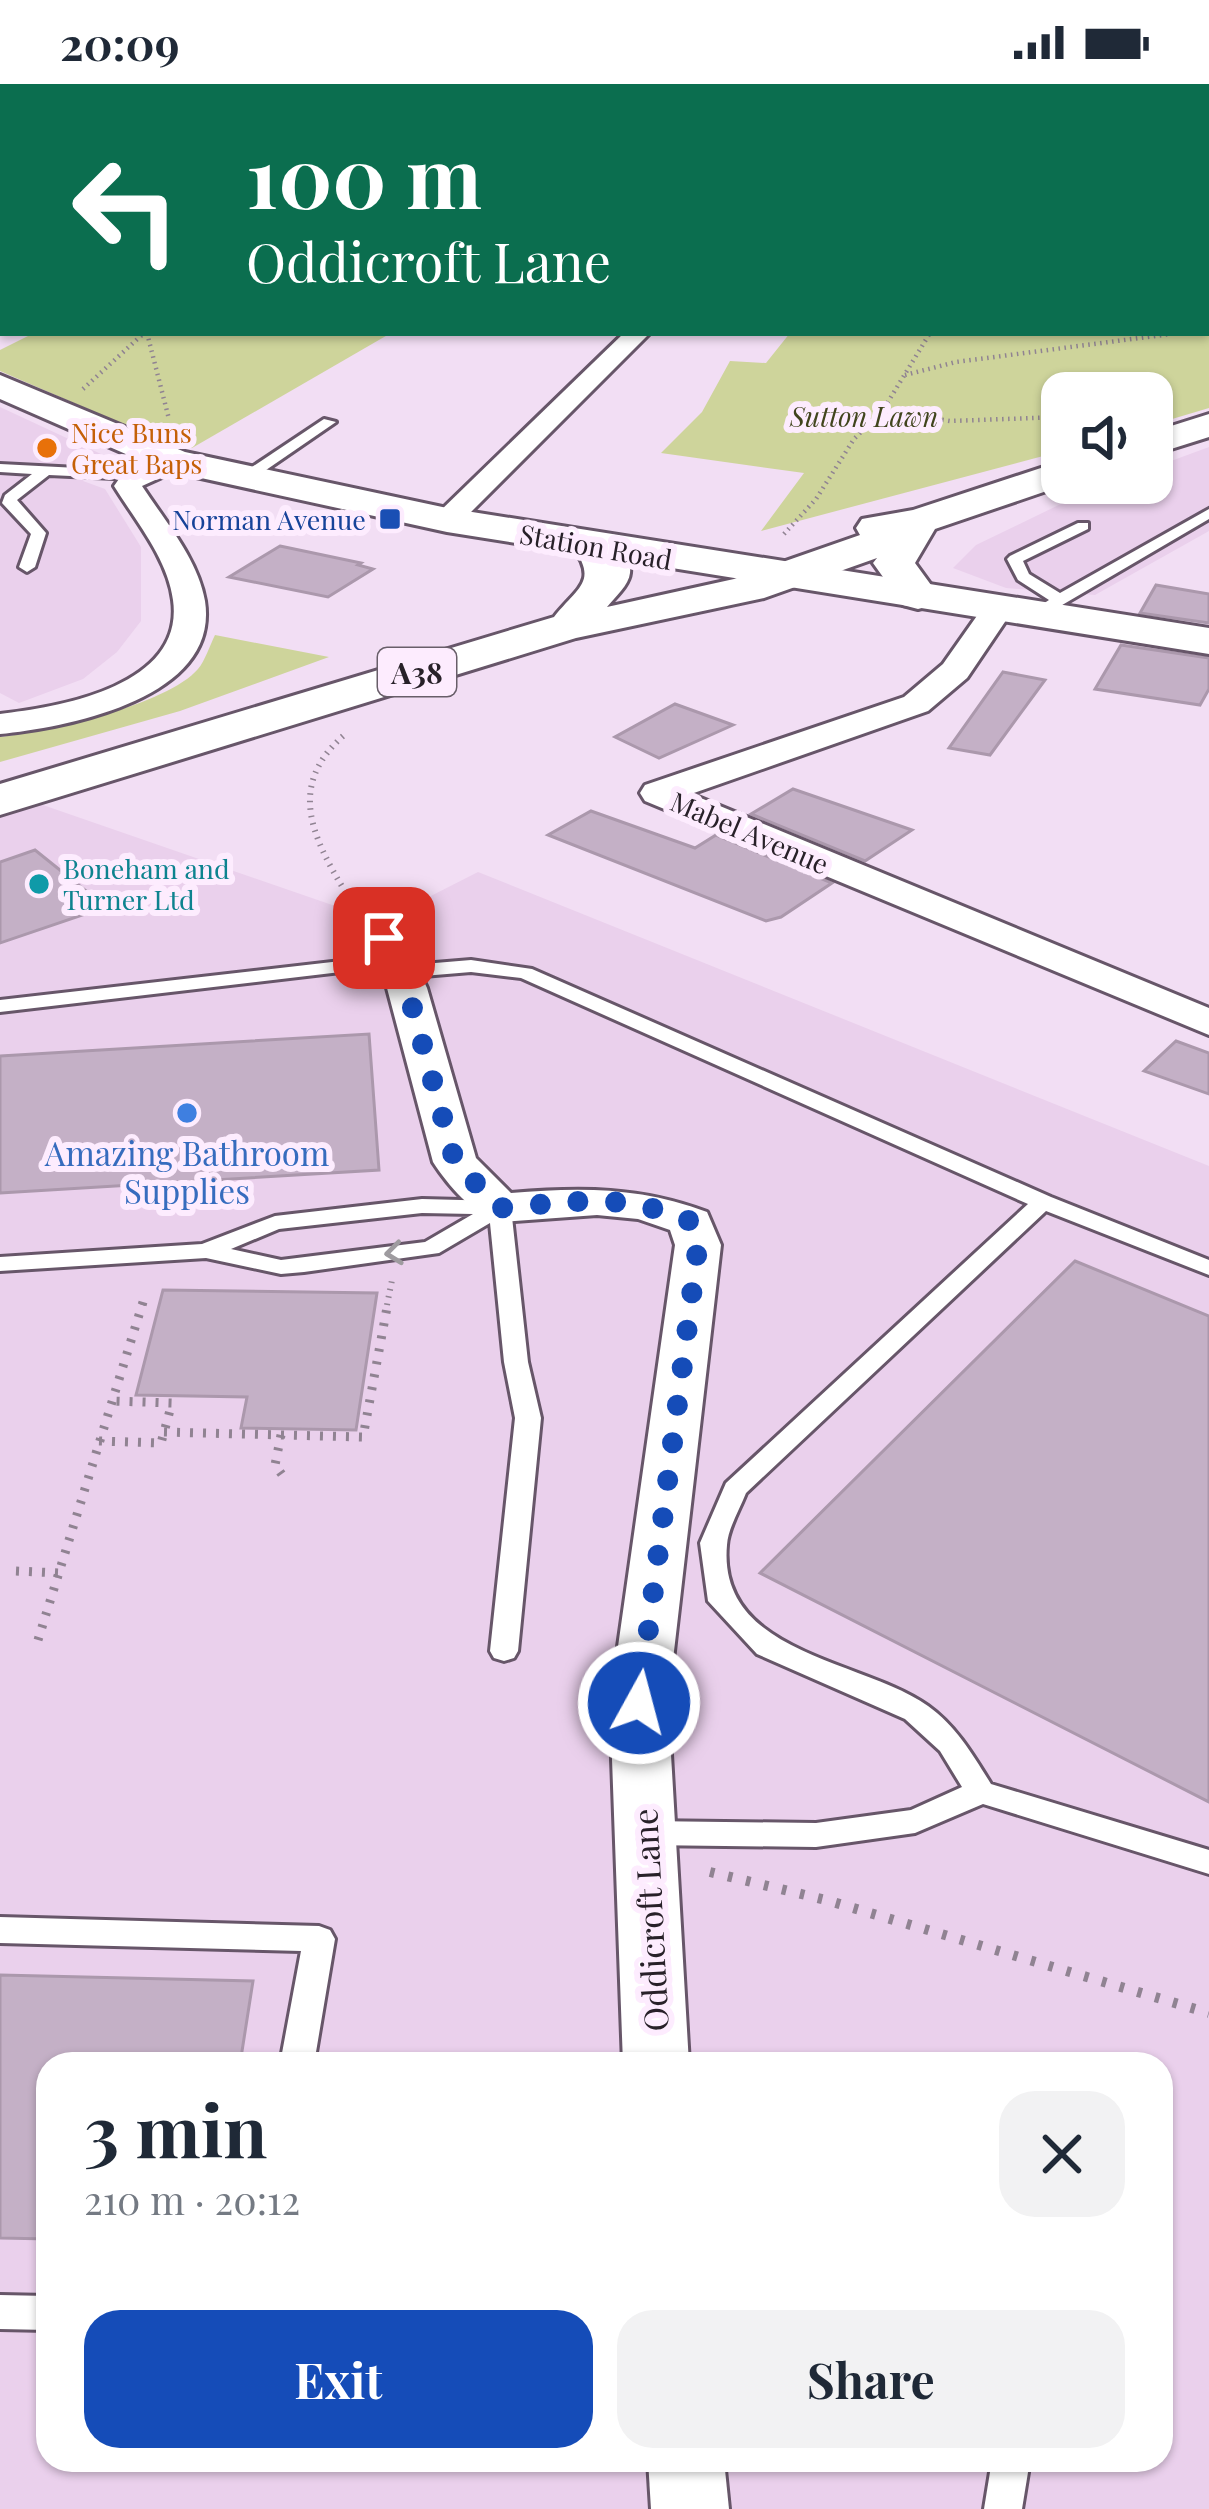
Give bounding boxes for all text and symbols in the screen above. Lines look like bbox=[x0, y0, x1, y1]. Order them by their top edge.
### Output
text: 20:09 bbox=[60, 12, 180, 72]
text: 100 m bbox=[246, 118, 482, 230]
icon: left bbox=[48, 132, 204, 288]
text: Oddicroft Lane bbox=[246, 225, 611, 297]
map controls bbox=[1041, 372, 1173, 504]
button: sound bbox=[1041, 372, 1173, 504]
park label: Sutton Lawn bbox=[789, 398, 938, 434]
place label: Nice Buns Great Baps bbox=[71, 414, 202, 481]
marker: Nice Buns Great Baps bbox=[34, 435, 60, 461]
place label: Norman Avenue bbox=[172, 501, 366, 537]
marker: Norman Avenue bbox=[377, 506, 403, 532]
street label: Station Road bbox=[517, 515, 675, 577]
road number: A38 bbox=[378, 648, 456, 696]
street label: Mabel Avenue bbox=[665, 783, 835, 881]
place label: Boneham and Turner Ltd bbox=[63, 850, 230, 917]
marker: Boneham and Turner Ltd bbox=[26, 871, 52, 897]
pin bbox=[333, 887, 435, 989]
icon: arrive bbox=[351, 905, 417, 971]
marker: Amazing Bathroom Supplies bbox=[174, 1100, 200, 1126]
place label: Amazing Bathroom Supplies bbox=[44, 1130, 329, 1212]
one-way arrow bbox=[385, 1239, 404, 1265]
position arrow bbox=[576, 1640, 702, 1766]
street label: Oddicroft Lane bbox=[621, 1807, 677, 2033]
text: 3 min bbox=[84, 2080, 268, 2176]
button: close bbox=[999, 2091, 1125, 2217]
text: 210 m · 20:12 bbox=[84, 2173, 300, 2225]
button: Exit bbox=[84, 2310, 593, 2448]
button: Share bbox=[617, 2310, 1125, 2448]

